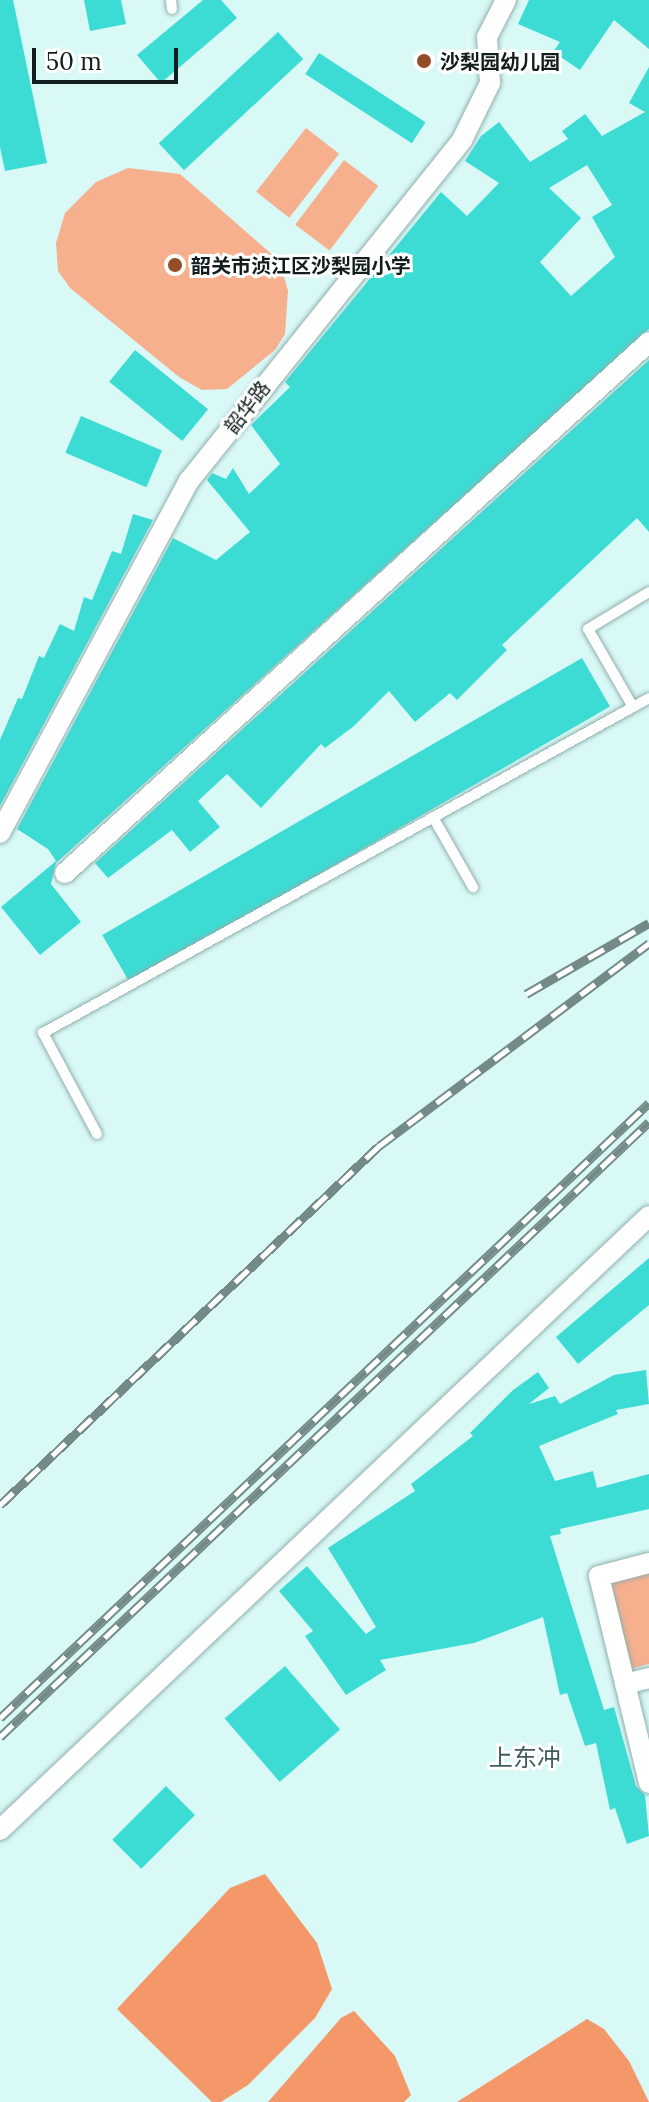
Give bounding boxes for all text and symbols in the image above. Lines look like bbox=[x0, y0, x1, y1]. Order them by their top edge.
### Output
scale bar bbox=[36, 32, 182, 82]
text: 50 m bbox=[46, 46, 102, 77]
place label: 沙梨园幼儿园 bbox=[440, 49, 560, 73]
marker: 沙梨园幼儿园 bbox=[415, 52, 433, 70]
place label: 韶关市浈江区沙梨园小学 bbox=[191, 253, 411, 277]
marker: 韶关市浈江区沙梨园小学 bbox=[166, 256, 184, 274]
street label: 韶华路 bbox=[219, 376, 275, 438]
district label: 上东冲 bbox=[489, 1744, 561, 1772]

